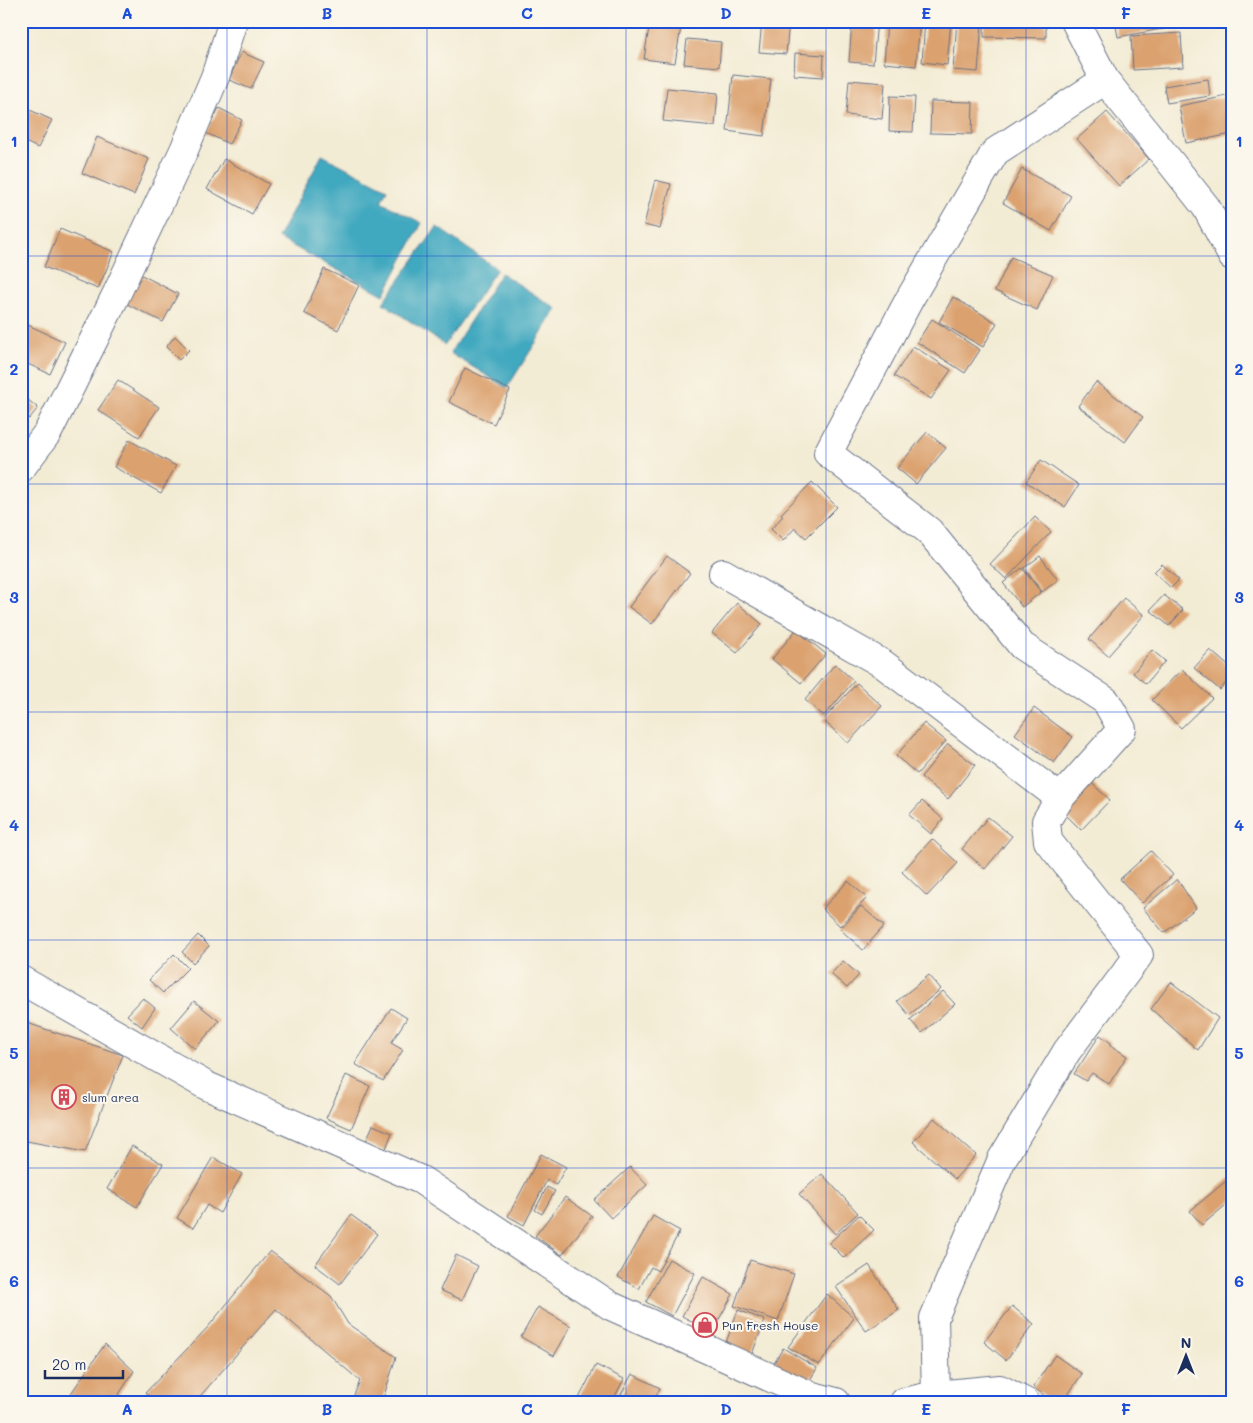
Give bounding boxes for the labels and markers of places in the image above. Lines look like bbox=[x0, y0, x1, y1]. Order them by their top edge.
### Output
building icon: slum area bbox=[51, 1084, 77, 1110]
place label: slum area bbox=[82, 1089, 139, 1105]
shop icon: Pun Fresh House bbox=[692, 1312, 718, 1338]
place label: Pun Fresh House bbox=[722, 1317, 818, 1333]

